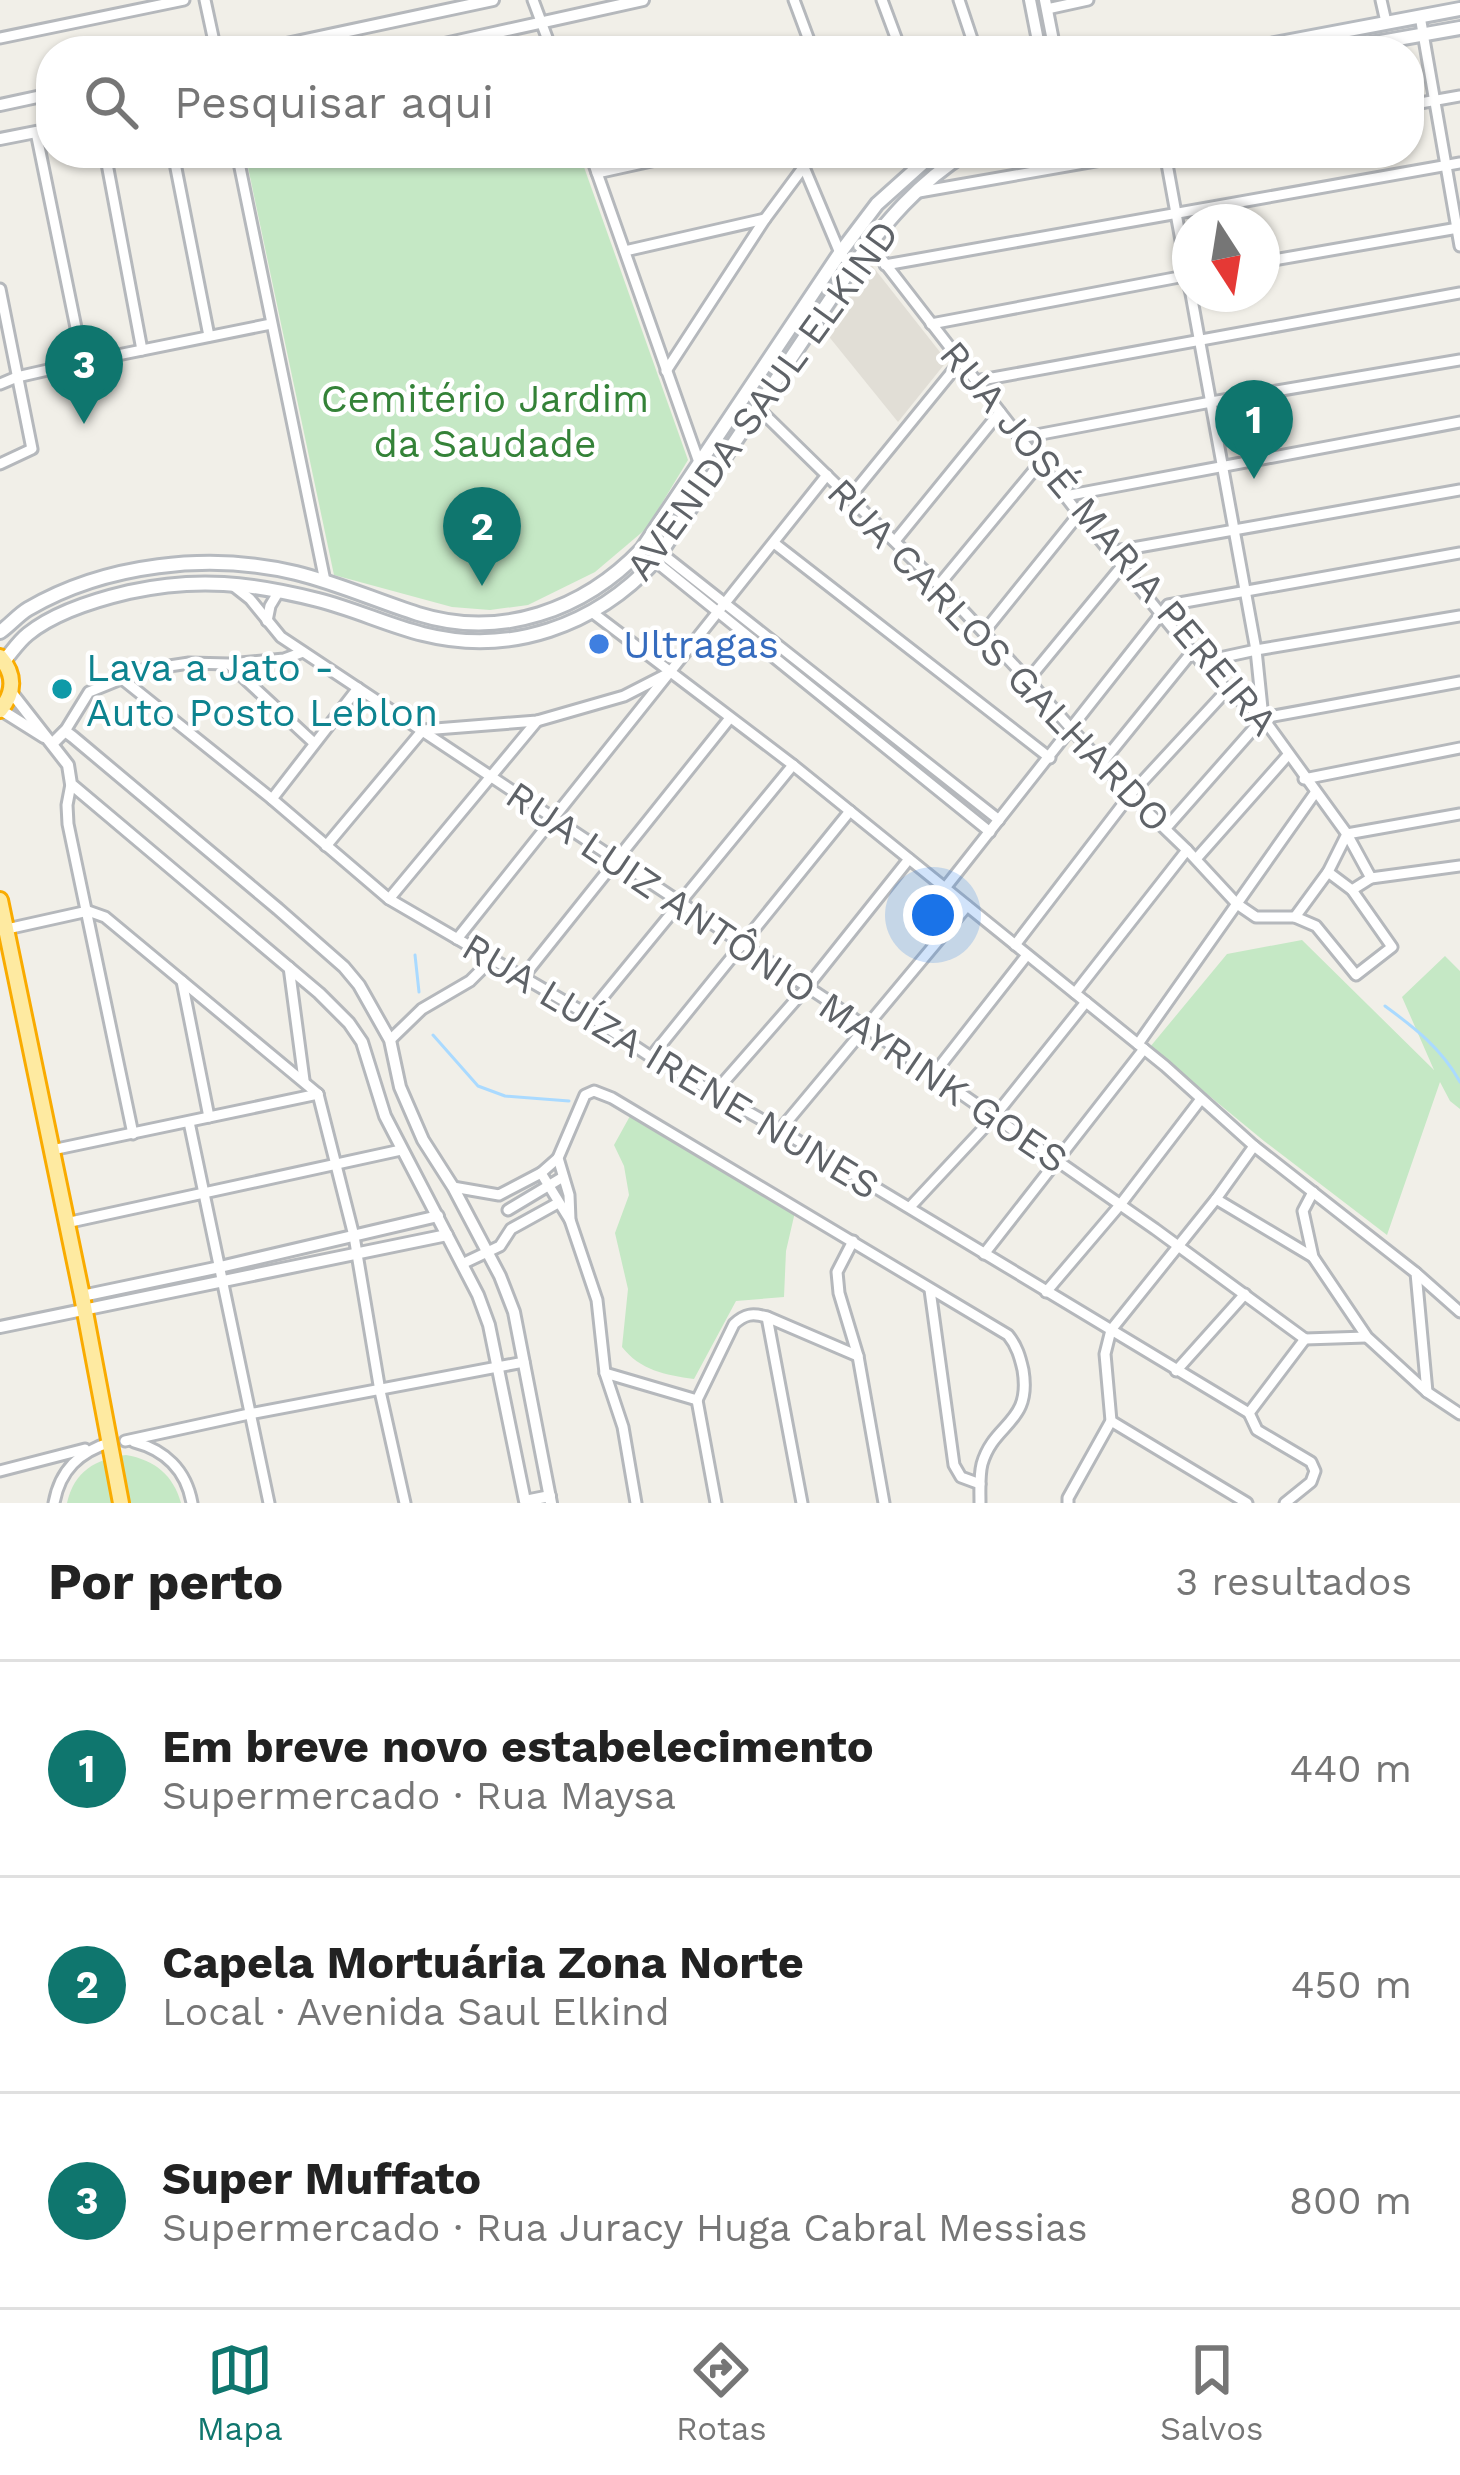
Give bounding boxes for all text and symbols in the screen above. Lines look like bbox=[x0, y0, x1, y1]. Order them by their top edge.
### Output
search box bbox=[36, 36, 1424, 168]
icon: search bbox=[78, 69, 144, 135]
text: Pesquisar aqui bbox=[174, 76, 494, 129]
north arrow bbox=[1172, 204, 1280, 312]
street label: AVENIDA SAUL ELKIND bbox=[616, 212, 908, 588]
pin: 3 bbox=[45, 325, 123, 424]
street label: RUA JOSÉ MARIA PEREIRA bbox=[931, 332, 1287, 744]
park label: Cemitério Jardim da Saudade bbox=[321, 376, 649, 466]
pin: 1 bbox=[1215, 380, 1293, 479]
street label: RUA CARLOS GALHARDO bbox=[818, 469, 1180, 841]
pin: 2 bbox=[443, 487, 521, 586]
place label: Ultragas bbox=[623, 622, 779, 667]
marker: Ultragas bbox=[586, 631, 612, 657]
place label: Lava a Jato - Auto Posto Leblon bbox=[86, 645, 438, 735]
marker: Lava a Jato - Auto Posto Leblon bbox=[49, 676, 75, 702]
street label: RUA LUIZ ANTÔNIO MAYRINK GOES bbox=[498, 772, 1076, 1182]
your location bbox=[903, 885, 963, 945]
street label: RUA LUÍZA IRENE NUNES bbox=[455, 924, 887, 1208]
text: Por perto bbox=[48, 1552, 283, 1611]
text: 3 resultados bbox=[1176, 1559, 1412, 1604]
text: Em breve novo estabelecimento bbox=[162, 1720, 874, 1773]
text: 1 bbox=[79, 1746, 95, 1791]
text: 440 m bbox=[1290, 1746, 1412, 1791]
text: Supermercado · Rua Maysa bbox=[162, 1773, 676, 1818]
text: Capela Mortuária Zona Norte bbox=[162, 1936, 804, 1989]
text: 2 bbox=[75, 1962, 99, 2007]
text: 450 m bbox=[1291, 1962, 1412, 2007]
text: Local · Avenida Saul Elkind bbox=[162, 1989, 670, 2034]
text: Super Muffato bbox=[162, 2152, 481, 2205]
text: 3 bbox=[75, 2178, 99, 2223]
text: 800 m bbox=[1289, 2178, 1412, 2223]
text: Supermercado · Rua Juracy Huga Cabral Messias bbox=[162, 2205, 1088, 2250]
tab: Mapa bbox=[197, 2337, 283, 2448]
tab: Rotas bbox=[676, 2337, 767, 2448]
tab: Salvos bbox=[1160, 2337, 1263, 2448]

